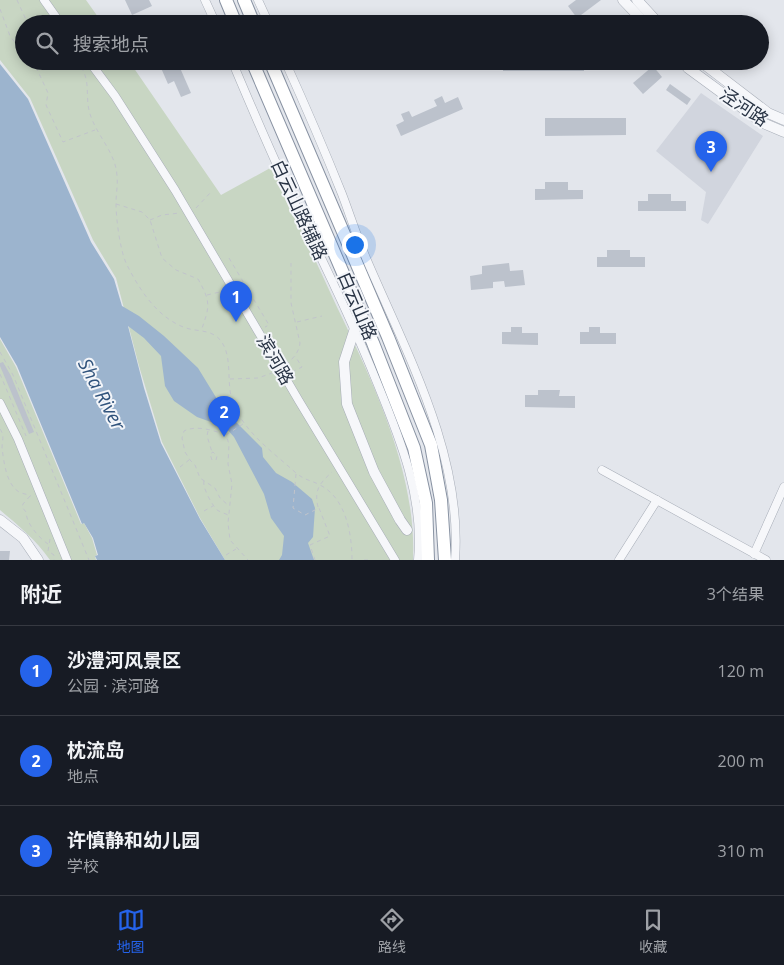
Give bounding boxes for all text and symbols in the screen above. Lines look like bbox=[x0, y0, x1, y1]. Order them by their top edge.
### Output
search box bbox=[15, 15, 769, 70]
icon: search bbox=[33, 29, 61, 57]
text: 搜索地点 bbox=[73, 31, 149, 57]
street label: 泾河路 bbox=[715, 81, 774, 131]
pin: 3 bbox=[695, 131, 727, 172]
street label: 白云山路辅路 bbox=[266, 156, 334, 264]
your location bbox=[342, 232, 368, 258]
street label: 白云山路 bbox=[333, 268, 383, 343]
pin: 1 bbox=[220, 281, 252, 322]
street label: 滨河路 bbox=[252, 330, 300, 389]
water label: Sha River bbox=[72, 354, 132, 436]
pin: 2 bbox=[208, 396, 240, 437]
text: 附近 bbox=[20, 580, 62, 608]
text: 3个结果 bbox=[707, 583, 764, 605]
text: 沙澧河风景区 bbox=[67, 647, 181, 673]
text: 1 bbox=[31, 660, 41, 682]
text: 120 m bbox=[718, 660, 764, 682]
text: 公园 · 滨河路 bbox=[67, 675, 160, 697]
text: 枕流岛 bbox=[67, 737, 124, 763]
text: 2 bbox=[31, 750, 41, 772]
text: 200 m bbox=[718, 750, 764, 772]
text: 地点 bbox=[67, 765, 99, 787]
text: 许慎静和幼儿园 bbox=[67, 827, 200, 853]
text: 3 bbox=[31, 840, 41, 862]
text: 310 m bbox=[718, 840, 764, 862]
text: 学校 bbox=[67, 855, 99, 877]
tab: 地图 bbox=[117, 906, 145, 956]
tab: 路线 bbox=[378, 906, 406, 956]
tab: 收藏 bbox=[639, 906, 667, 956]

